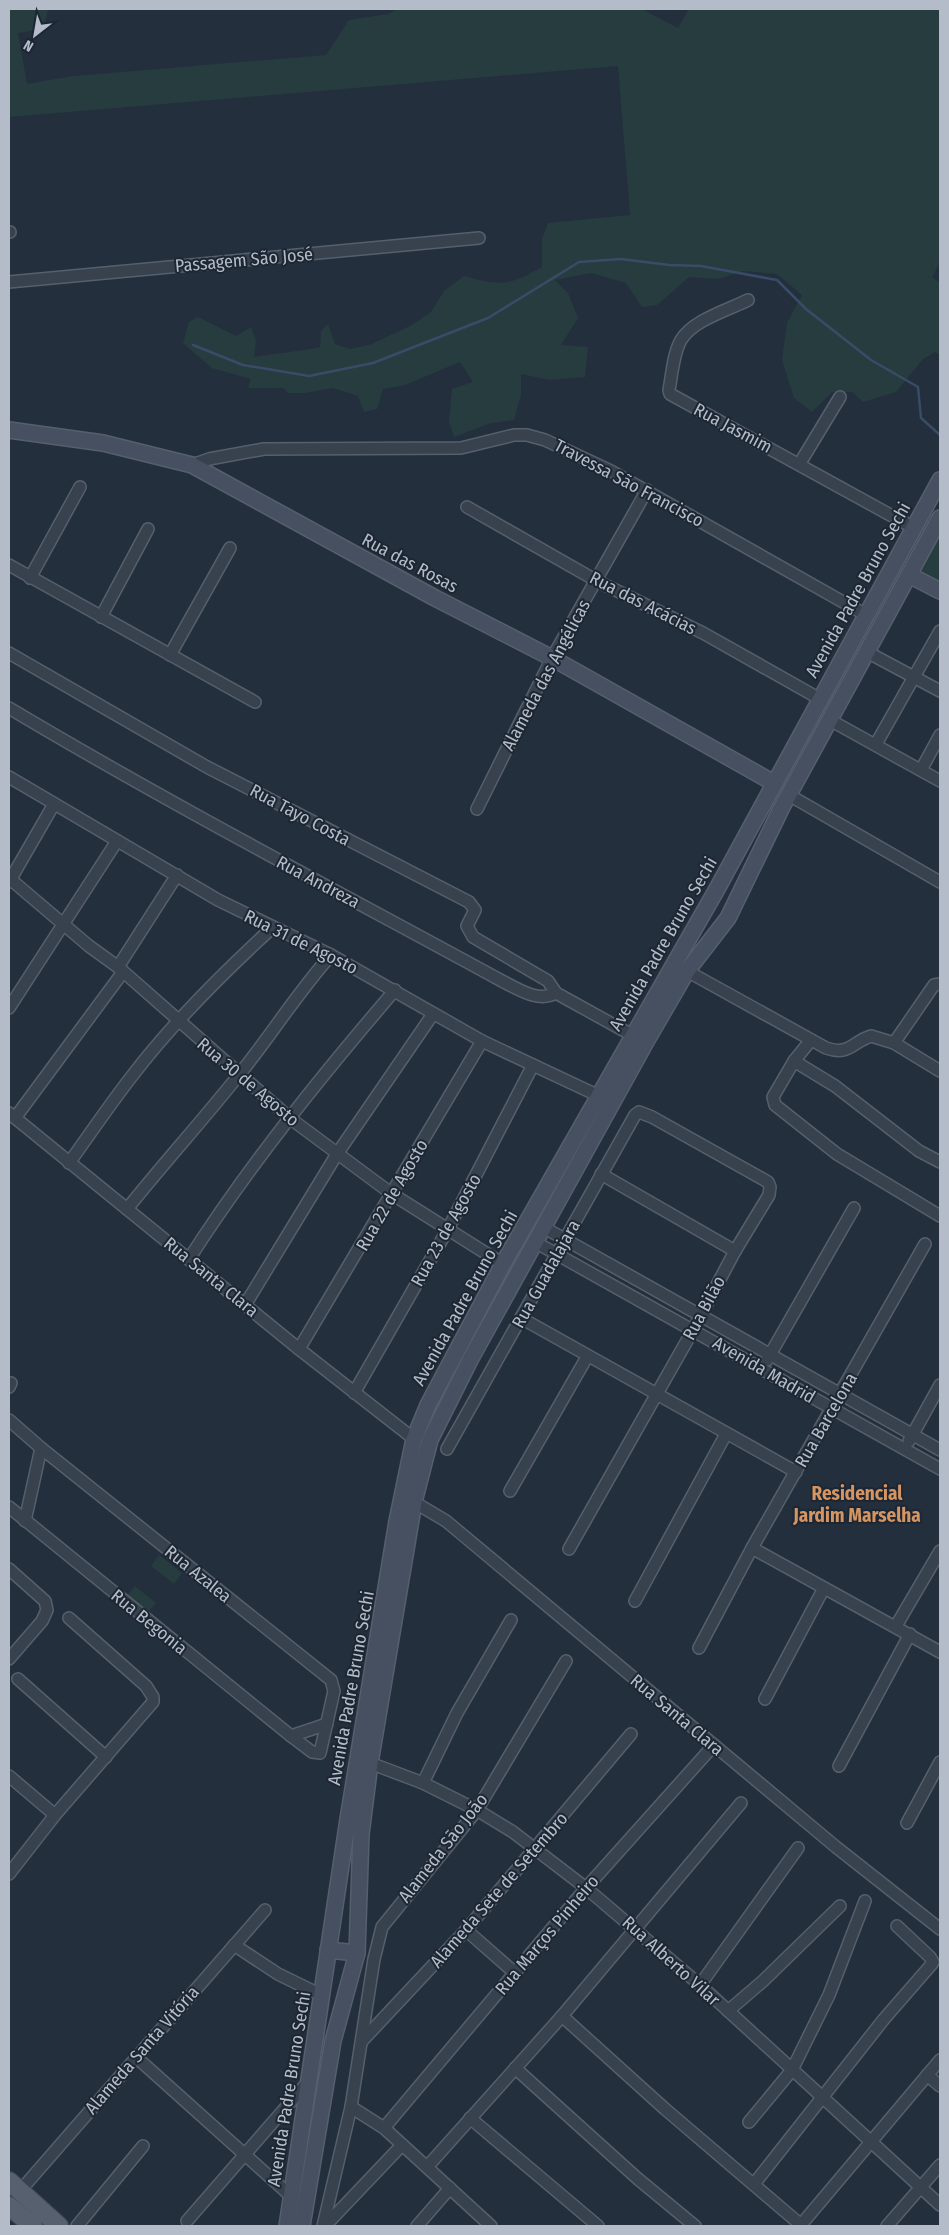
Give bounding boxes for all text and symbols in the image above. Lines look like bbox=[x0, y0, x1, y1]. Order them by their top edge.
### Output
north arrow bbox=[10, 10, 60, 60]
text: N bbox=[21, 36, 37, 55]
street label: Passagem São José bbox=[174, 243, 314, 277]
street label: Rua Jasmim bbox=[690, 398, 776, 458]
street label: Travessa São Francisco bbox=[550, 434, 708, 532]
street label: Avenida Padre Bruno Sechi bbox=[801, 498, 915, 682]
street label: Rua das Rosas bbox=[358, 529, 462, 598]
street label: Rua das Acácias bbox=[586, 567, 700, 639]
street label: Alameda das Angélicas bbox=[497, 595, 595, 754]
street label: Rua Tayo Costa bbox=[246, 779, 354, 851]
street label: Rua Andreza bbox=[273, 851, 364, 913]
street label: Avenida Padre Bruno Sechi bbox=[604, 853, 722, 1035]
street label: Rua 31 de Agosto bbox=[241, 905, 361, 979]
street label: Rua 30 de Agosto bbox=[192, 1033, 304, 1131]
street label: Rua 22 de Agosto bbox=[351, 1135, 433, 1255]
street label: Rua 23 de Agosto bbox=[406, 1170, 486, 1290]
street label: Avenida Padre Bruno Sechi bbox=[408, 1206, 522, 1390]
street label: Rua Guadalajara bbox=[507, 1216, 585, 1332]
street label: Rua Santa Clara bbox=[159, 1232, 263, 1322]
street label: Rua Bilão bbox=[678, 1272, 730, 1344]
street label: Avenida Madrid bbox=[709, 1332, 819, 1408]
street label: Rua Barcelona bbox=[790, 1369, 862, 1471]
district label: Residencial Jardim Marselha bbox=[792, 1482, 921, 1527]
street label: Rua Azalea bbox=[160, 1540, 236, 1608]
street label: Rua Begonia bbox=[107, 1585, 192, 1659]
street label: Avenida Padre Bruno Sechi bbox=[323, 1589, 379, 1787]
street label: Rua Santa Clara bbox=[626, 1670, 728, 1761]
street label: Alameda São João bbox=[394, 1789, 492, 1907]
street label: Alameda Sete de Setembro bbox=[426, 1808, 572, 1972]
street label: Rua Marços Pinheiro bbox=[490, 1870, 604, 2000]
street label: Rua Alberto Vilar bbox=[618, 1911, 725, 2011]
street label: Alameda Santa Vitória bbox=[80, 1981, 204, 2119]
street label: Avenida Padre Bruno Sechi bbox=[263, 1990, 315, 2188]

